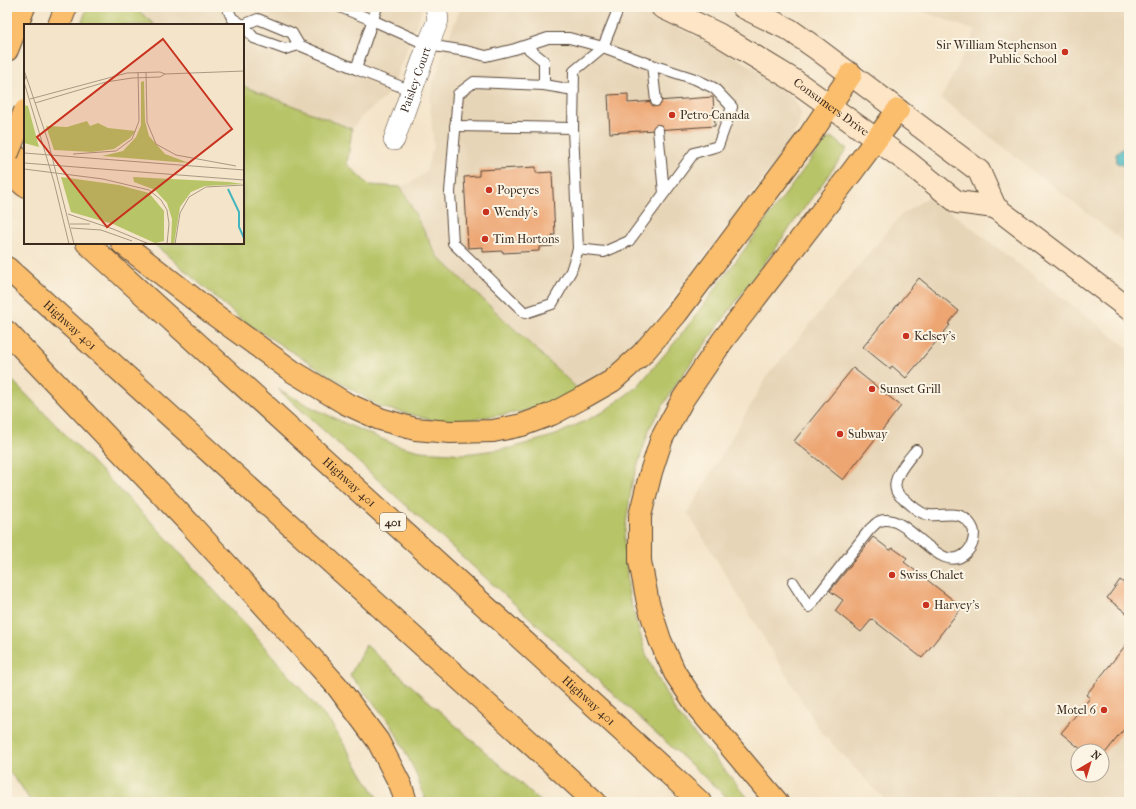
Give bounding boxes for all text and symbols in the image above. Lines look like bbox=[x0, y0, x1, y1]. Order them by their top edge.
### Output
inset map bbox=[24, 24, 244, 244]
place label: Sir William Stephenson Public School bbox=[936, 38, 1058, 66]
street label: Paisley Court bbox=[397, 44, 434, 115]
marker: Sir William Stephenson Public School bbox=[1060, 47, 1070, 57]
street label: Consumers Drive bbox=[791, 75, 872, 139]
place label: Petro-Canada bbox=[680, 108, 750, 122]
marker: Petro-Canada bbox=[667, 110, 677, 120]
place label: Popeyes bbox=[497, 183, 539, 197]
marker: Popeyes bbox=[484, 185, 494, 195]
place label: Wendy's bbox=[493, 205, 538, 219]
marker: Wendy's bbox=[481, 207, 491, 217]
place label: Tim Hortons bbox=[493, 232, 560, 246]
marker: Tim Hortons bbox=[480, 234, 490, 244]
street label: Highway 401 bbox=[40, 297, 99, 353]
place label: Kelsey's bbox=[914, 329, 956, 343]
marker: Kelsey's bbox=[901, 331, 911, 341]
place label: Sunset Grill bbox=[880, 382, 942, 396]
marker: Sunset Grill bbox=[867, 384, 877, 394]
place label: Subway bbox=[848, 427, 888, 441]
marker: Subway bbox=[835, 429, 845, 439]
street label: Highway 401 bbox=[320, 454, 379, 510]
road number: 401 bbox=[380, 513, 406, 531]
place label: Swiss Chalet bbox=[900, 568, 964, 582]
marker: Swiss Chalet bbox=[887, 570, 897, 580]
place label: Harvey's bbox=[934, 598, 980, 612]
marker: Harvey's bbox=[921, 600, 931, 610]
street label: Highway 401 bbox=[559, 673, 618, 728]
place label: Motel 6 bbox=[1057, 703, 1096, 717]
marker: Motel 6 bbox=[1099, 705, 1109, 715]
north arrow bbox=[1070, 743, 1110, 783]
text: N bbox=[1089, 748, 1104, 764]

